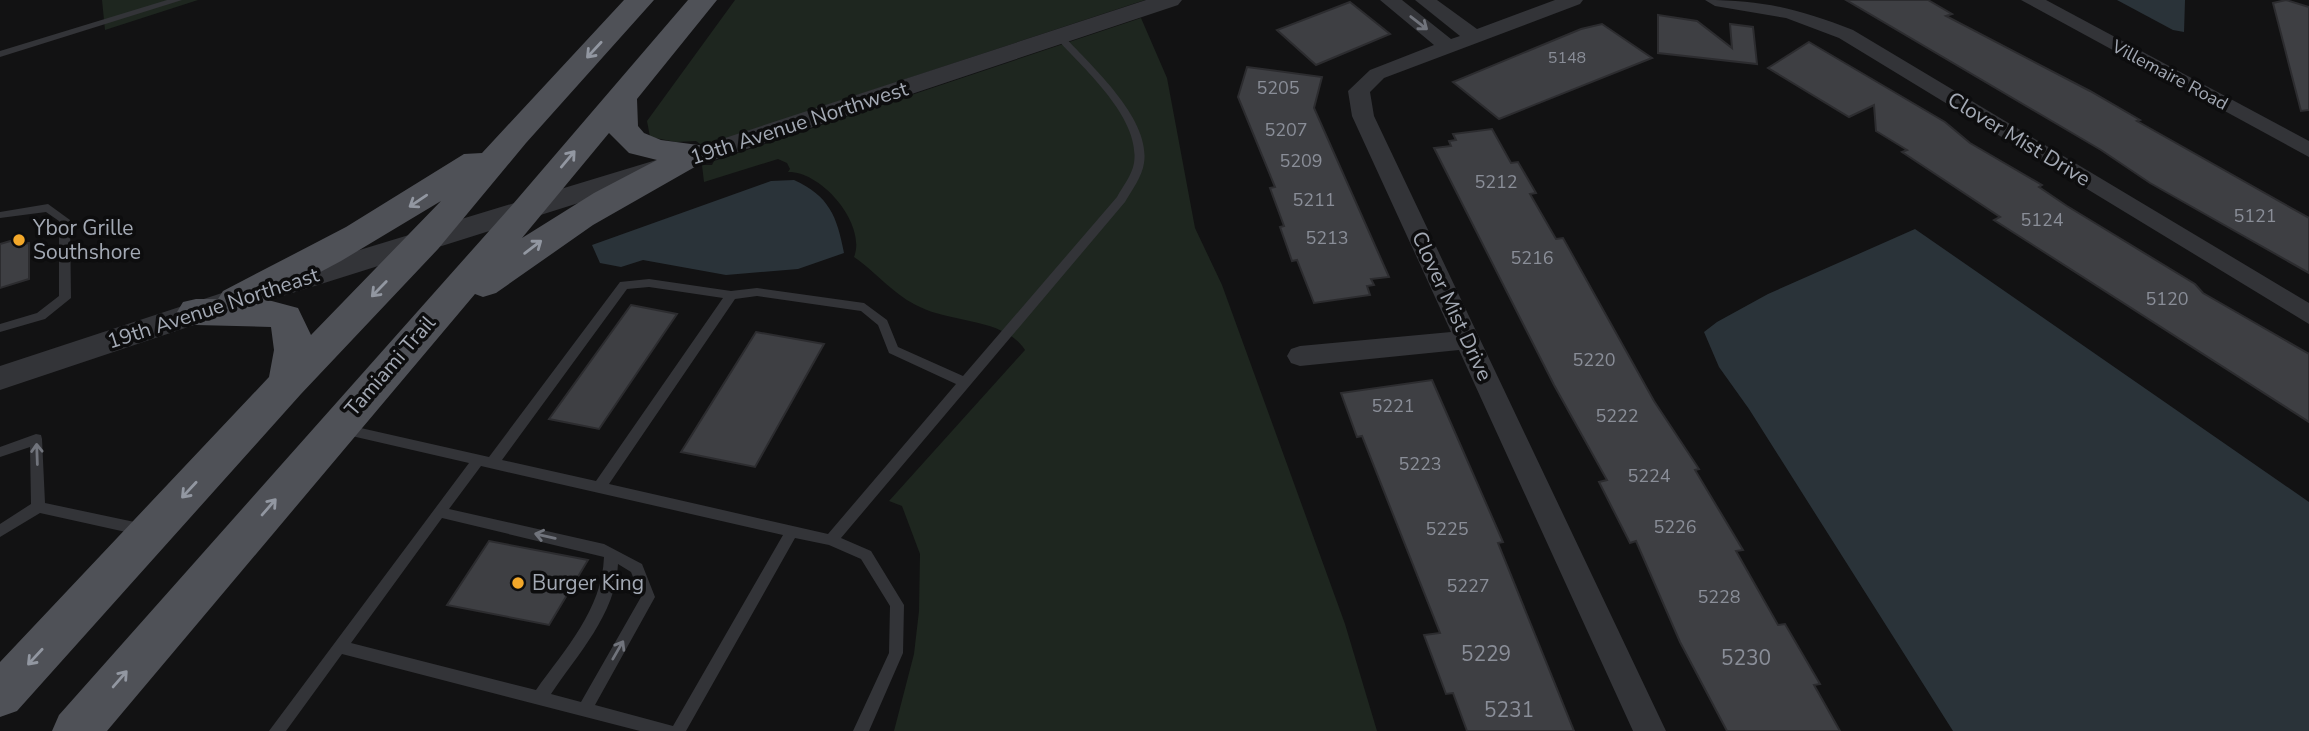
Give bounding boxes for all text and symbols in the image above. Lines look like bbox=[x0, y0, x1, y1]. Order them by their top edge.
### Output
one-way arrow bbox=[1410, 16, 1428, 31]
street label: Villemaire Road bbox=[2107, 34, 2232, 116]
one-way arrow bbox=[585, 41, 602, 58]
house number: 5148 bbox=[1548, 47, 1586, 69]
street label: 19th Avenue Northwest bbox=[687, 74, 912, 171]
house number: 5205 bbox=[1256, 76, 1300, 100]
street label: Clover Mist Drive bbox=[1942, 85, 2096, 193]
house number: 5207 bbox=[1264, 118, 1308, 142]
house number: 5209 bbox=[1279, 149, 1323, 173]
one-way arrow bbox=[561, 151, 576, 169]
house number: 5212 bbox=[1474, 170, 1518, 194]
house number: 5211 bbox=[1292, 188, 1336, 212]
one-way arrow bbox=[409, 194, 428, 208]
house number: 5121 bbox=[2233, 204, 2277, 228]
house number: 5124 bbox=[2020, 208, 2064, 232]
place label: Ybor Grille Southshore bbox=[32, 214, 141, 266]
house number: 5213 bbox=[1305, 226, 1349, 250]
street label: Clover Mist Drive bbox=[1405, 227, 1499, 385]
marker: Ybor Grille Southshore bbox=[11, 232, 27, 248]
one-way arrow bbox=[523, 240, 542, 254]
house number: 5216 bbox=[1510, 246, 1554, 270]
street label: 19th Avenue Northeast bbox=[104, 260, 323, 355]
one-way arrow bbox=[370, 280, 387, 297]
house number: 5120 bbox=[2145, 287, 2189, 311]
street label: Tamiami Trail bbox=[338, 309, 442, 422]
house number: 5220 bbox=[1572, 348, 1616, 372]
house number: 5221 bbox=[1371, 394, 1415, 418]
house number: 5222 bbox=[1595, 404, 1639, 428]
one-way arrow bbox=[30, 443, 43, 466]
house number: 5223 bbox=[1398, 452, 1442, 476]
house number: 5224 bbox=[1627, 464, 1671, 488]
one-way arrow bbox=[181, 481, 197, 499]
one-way arrow bbox=[261, 498, 276, 516]
house number: 5226 bbox=[1653, 515, 1697, 539]
house number: 5225 bbox=[1425, 517, 1469, 541]
one-way arrow bbox=[534, 529, 557, 543]
place label: Burger King bbox=[532, 569, 644, 597]
house number: 5227 bbox=[1446, 574, 1490, 598]
marker: Burger King bbox=[510, 575, 526, 591]
house number: 5228 bbox=[1697, 585, 1741, 609]
house number: 5229 bbox=[1461, 640, 1511, 668]
one-way arrow bbox=[611, 641, 625, 661]
house number: 5230 bbox=[1721, 644, 1771, 672]
one-way arrow bbox=[27, 648, 43, 666]
one-way arrow bbox=[112, 671, 128, 689]
house number: 5231 bbox=[1484, 696, 1534, 724]

